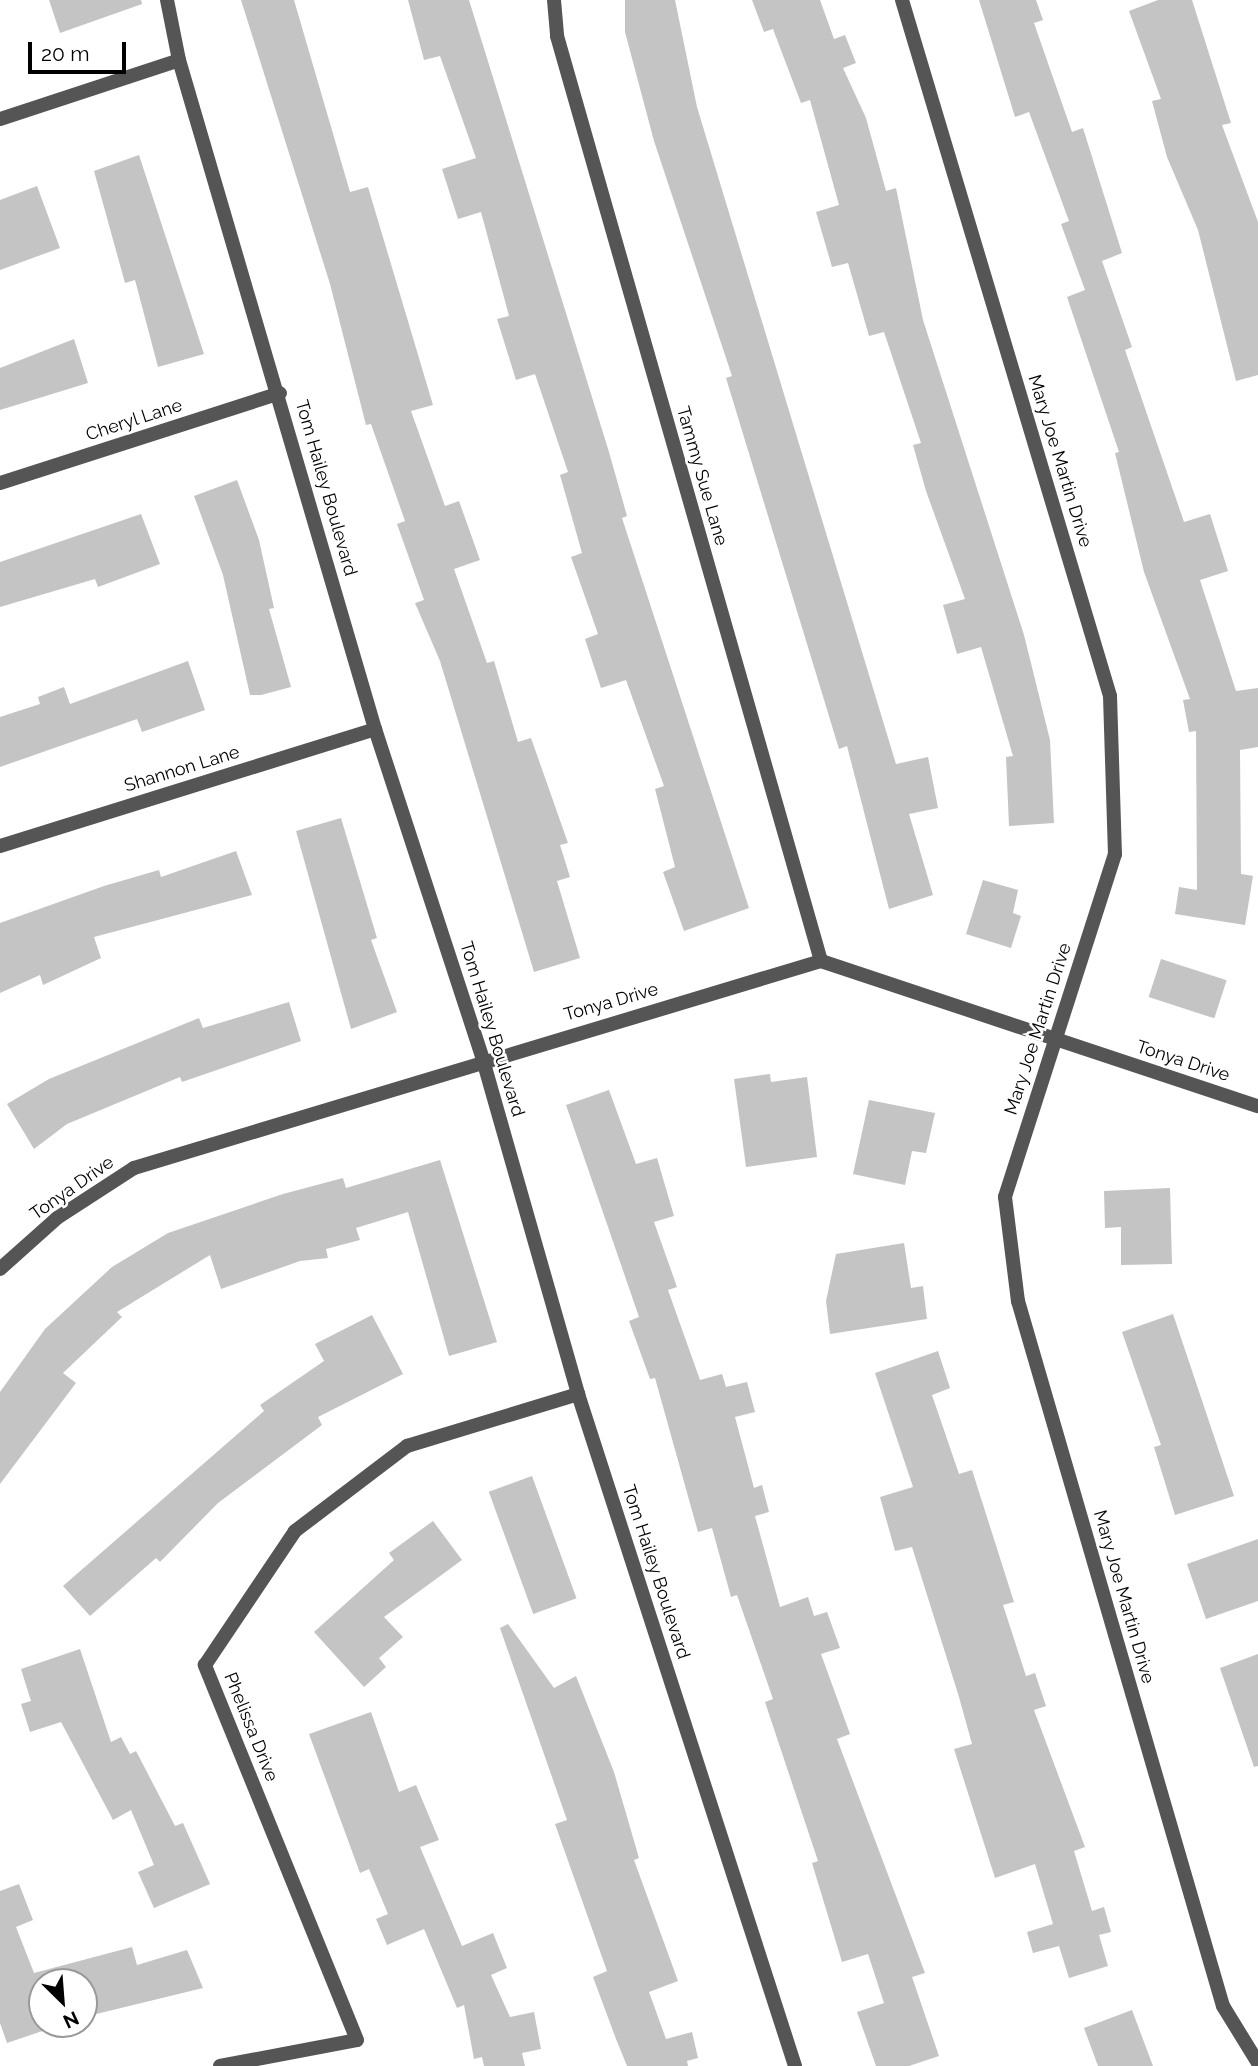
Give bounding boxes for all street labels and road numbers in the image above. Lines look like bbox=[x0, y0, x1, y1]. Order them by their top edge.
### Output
street label: Mary Joe Martin Drive bbox=[1023, 372, 1097, 550]
street label: Cheryl Lane bbox=[83, 394, 185, 446]
street label: Tom Hailey Boulevard bbox=[290, 397, 362, 579]
street label: Tammy Sue Lane bbox=[672, 404, 732, 548]
street label: Shannon Lane bbox=[122, 741, 242, 797]
street label: Tom Hailey Boulevard bbox=[455, 939, 529, 1119]
street label: Mary Joe Martin Drive bbox=[1000, 940, 1076, 1118]
street label: Tonya Drive bbox=[561, 978, 661, 1026]
street label: Tonya Drive bbox=[1134, 1036, 1232, 1086]
street label: Tonya Drive bbox=[26, 1151, 118, 1225]
street label: Tom Hailey Boulevard bbox=[618, 1482, 694, 1662]
street label: Mary Joe Martin Drive bbox=[1089, 1507, 1159, 1687]
street label: Phelissa Drive bbox=[219, 1669, 283, 1785]

